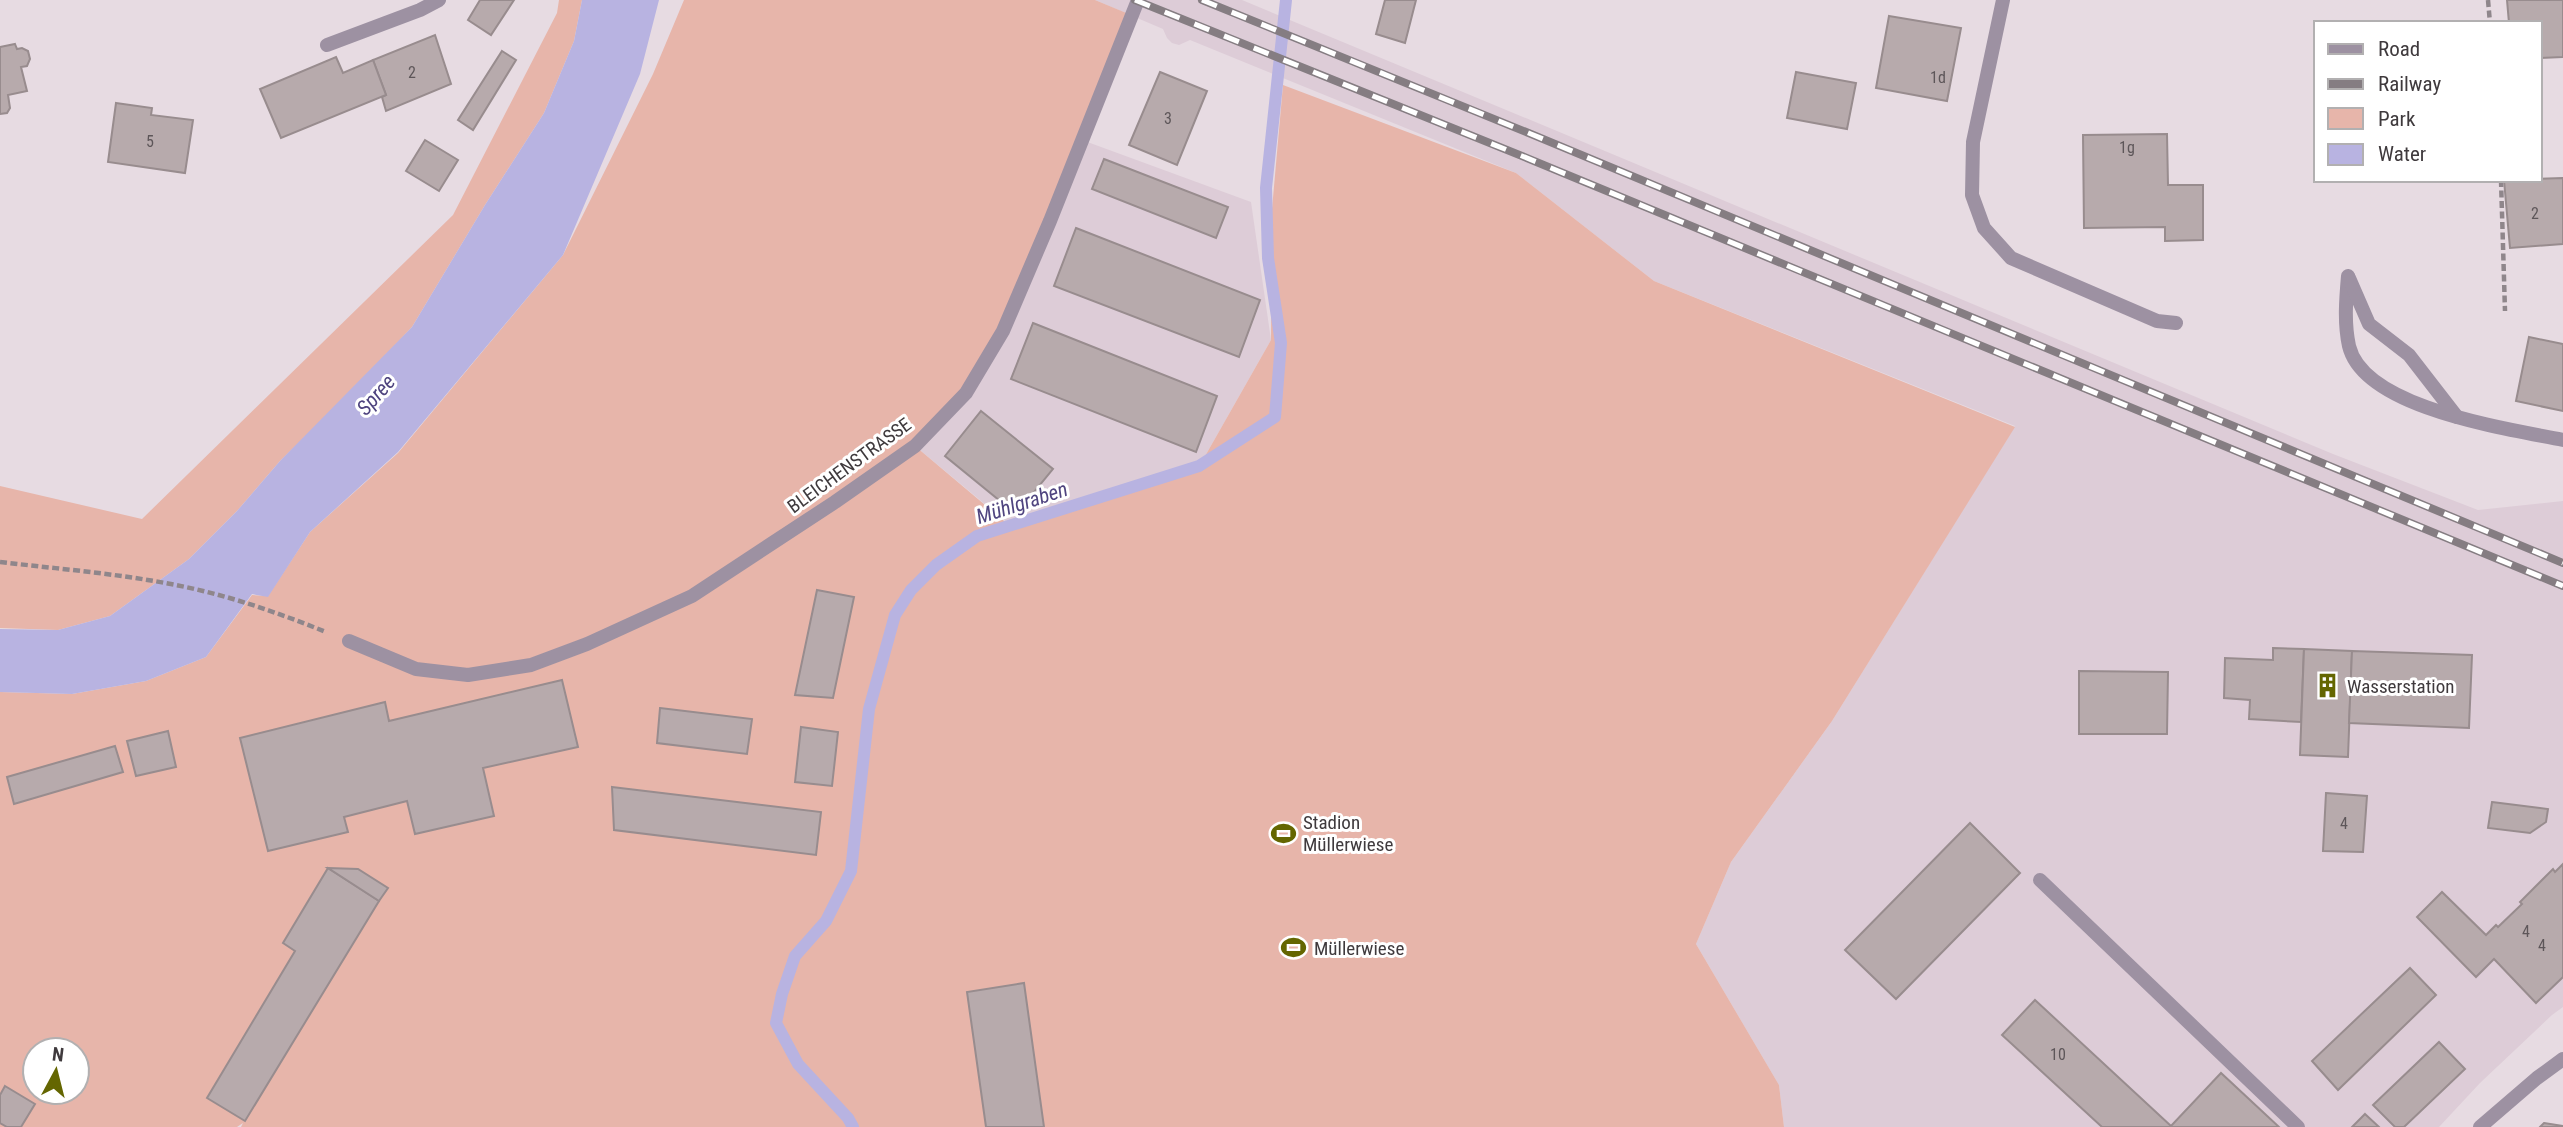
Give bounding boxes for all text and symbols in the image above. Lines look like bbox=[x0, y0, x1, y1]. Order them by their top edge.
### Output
legend bbox=[2314, 21, 2542, 182]
text: Road bbox=[2378, 37, 2420, 61]
house number: 2 bbox=[408, 63, 416, 82]
house number: 1d bbox=[1930, 68, 1946, 87]
text: Railway bbox=[2378, 72, 2441, 96]
text: Park bbox=[2378, 107, 2416, 131]
house number: 3 bbox=[1164, 109, 1172, 128]
house number: 5 bbox=[146, 132, 154, 151]
house number: 1g bbox=[2119, 138, 2135, 157]
text: Water bbox=[2378, 142, 2426, 166]
house number: 2 bbox=[2531, 204, 2539, 223]
water label: Spree bbox=[352, 370, 400, 420]
street label: BLEICHENSTRASSE bbox=[783, 413, 916, 518]
water label: Mühlgraben bbox=[973, 477, 1071, 529]
building icon: Wasserstation bbox=[2313, 672, 2341, 700]
place label: Wasserstation bbox=[2347, 675, 2454, 698]
place label: Stadion Müllerwiese bbox=[1303, 811, 1393, 856]
house number: 4 bbox=[2340, 814, 2348, 833]
sports icon: Stadion Müllerwiese bbox=[1269, 819, 1297, 847]
house number: 4 bbox=[2522, 922, 2530, 941]
sports icon: Müllerwiese bbox=[1280, 934, 1308, 962]
house number: 4 bbox=[2538, 936, 2546, 955]
place label: Müllerwiese bbox=[1314, 937, 1404, 960]
north arrow bbox=[21, 1036, 91, 1106]
text: N bbox=[51, 1042, 65, 1067]
house number: 10 bbox=[2050, 1045, 2066, 1064]

